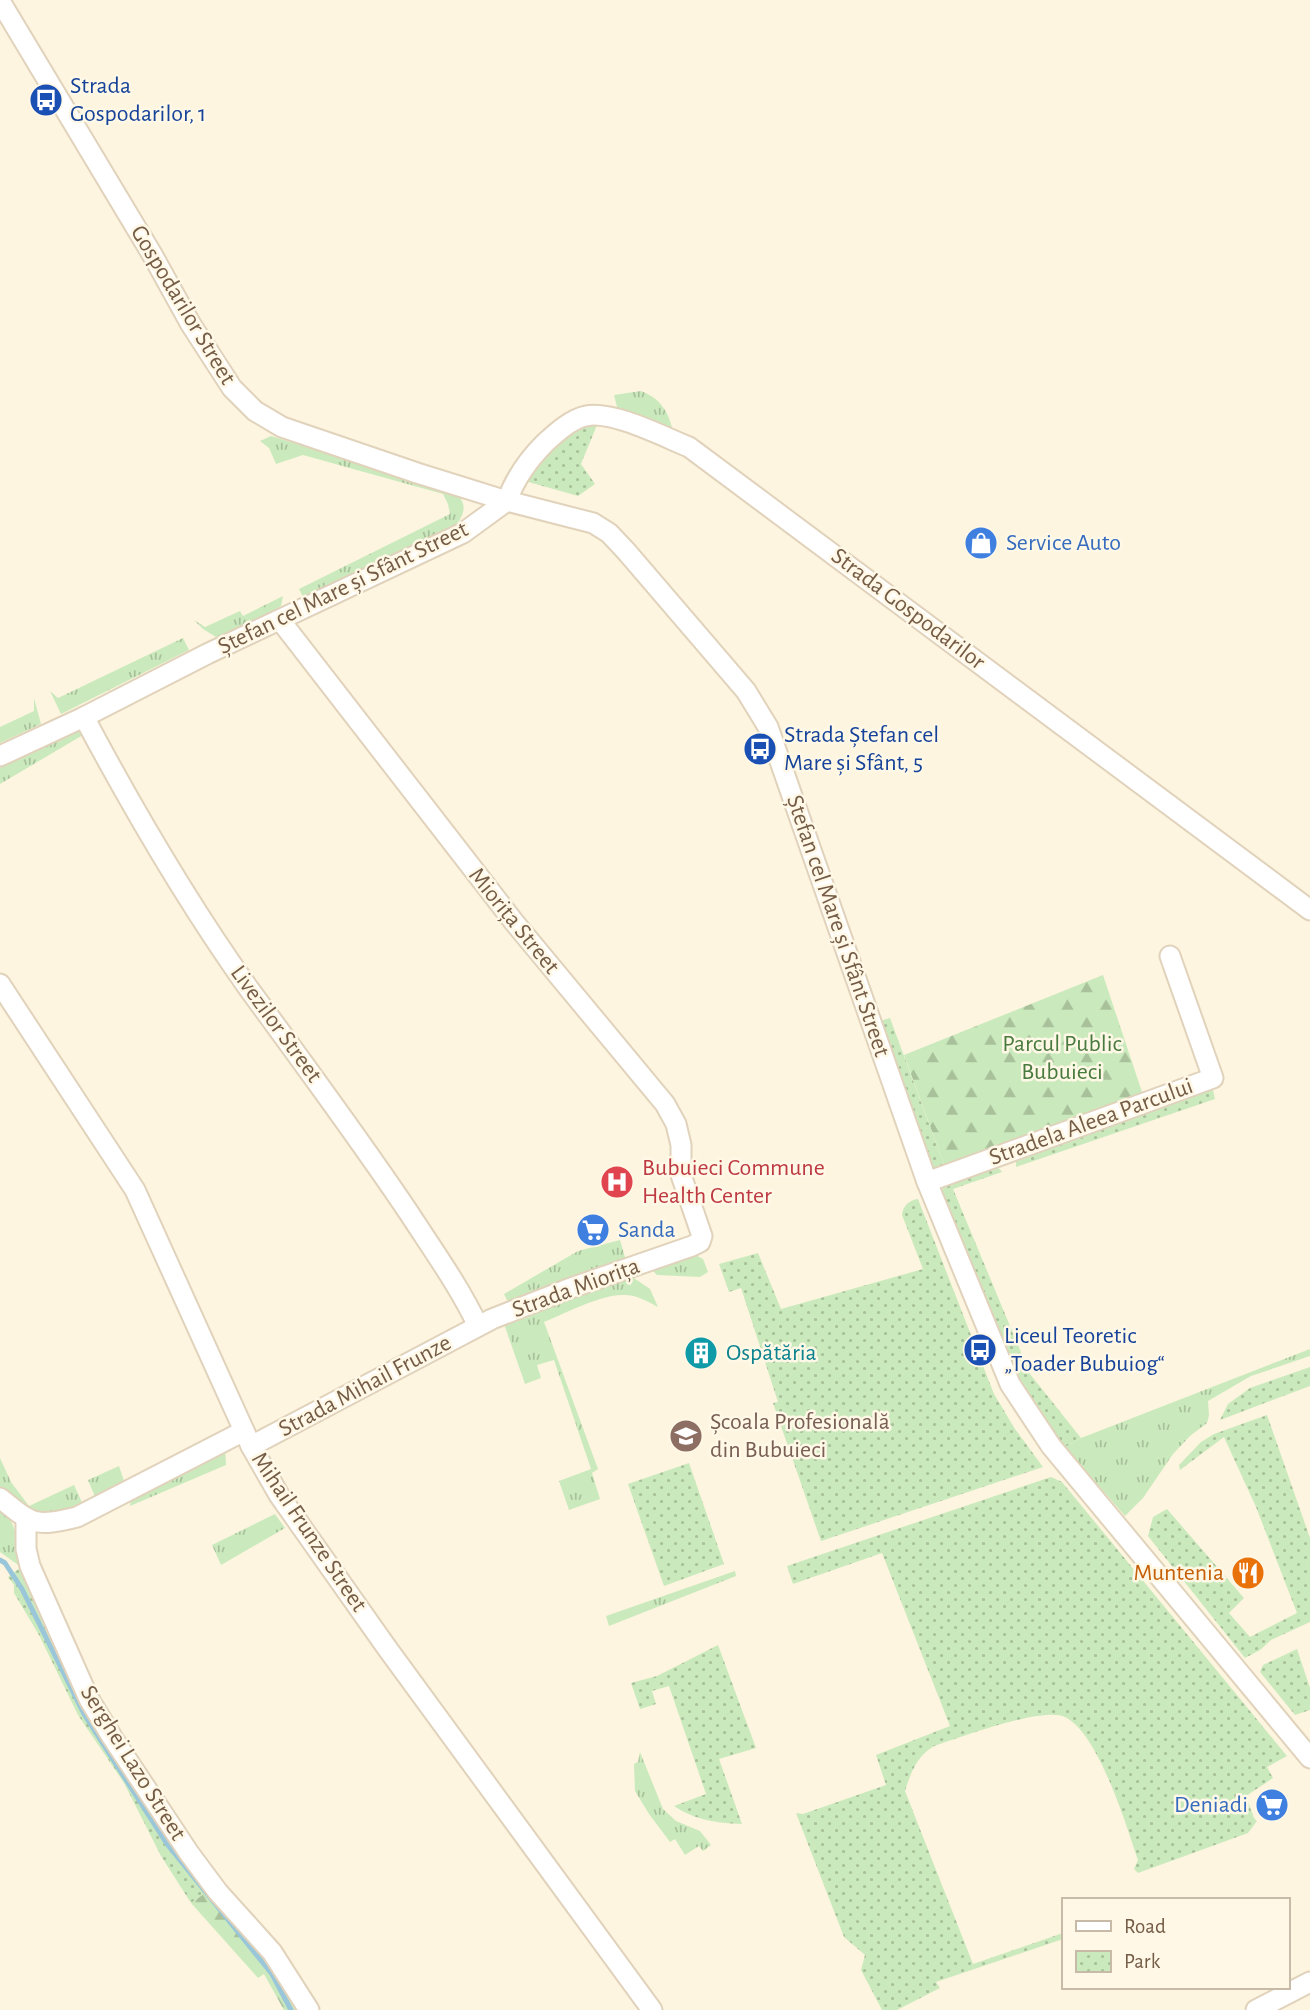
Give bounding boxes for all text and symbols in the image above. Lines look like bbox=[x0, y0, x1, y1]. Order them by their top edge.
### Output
place label: Strada Gospodarilor, 1 bbox=[70, 74, 206, 126]
bus stop icon: Strada Gospodarilor, 1 bbox=[27, 81, 65, 119]
street label: Gospodarilor Street bbox=[126, 221, 240, 389]
street label: Ștefan cel Mare și Sfânt Street bbox=[214, 517, 472, 660]
shop icon: Service Auto bbox=[962, 524, 1000, 562]
place label: Service Auto bbox=[1006, 531, 1121, 555]
street label: Strada Gospodarilor bbox=[827, 544, 990, 675]
place label: Strada Ștefan cel Mare și Sfânt, 5 bbox=[784, 723, 939, 776]
bus stop icon: Strada Ștefan cel Mare și Sfânt, 5 bbox=[741, 730, 779, 768]
street label: Ștefan cel Mare și Sfânt Street bbox=[781, 792, 894, 1060]
street label: Miorița Street bbox=[463, 863, 564, 980]
street label: Livezilor Street bbox=[226, 961, 326, 1087]
park label: Parcul Public Bubuieci bbox=[1002, 1032, 1122, 1084]
street label: Stradela Aleea Parcului bbox=[986, 1074, 1196, 1170]
place label: Bubuieci Commune Health Center bbox=[642, 1156, 825, 1208]
hospital icon: Bubuieci Commune Health Center bbox=[598, 1163, 636, 1201]
supermarket icon: Sanda bbox=[574, 1211, 612, 1249]
place label: Sanda bbox=[618, 1218, 676, 1242]
street label: Strada Miorița bbox=[509, 1254, 643, 1323]
place label: Liceul Teoretic „Toader Bubuiog“ bbox=[1004, 1324, 1165, 1376]
street label: Strada Mihail Frunze bbox=[275, 1330, 455, 1442]
bus stop icon: Liceul Teoretic „Toader Bubuiog“ bbox=[961, 1331, 999, 1369]
building icon: Ospătăria bbox=[682, 1334, 720, 1372]
place label: Ospătăria bbox=[726, 1341, 817, 1365]
place label: Școala Profesională din Bubuieci bbox=[710, 1410, 890, 1462]
school or university icon: Școala Profesională din Bubuieci bbox=[667, 1417, 705, 1455]
street label: Mihail Frunze Street bbox=[247, 1448, 371, 1616]
restaurant icon: Muntenia bbox=[1229, 1554, 1267, 1592]
place label: Muntenia bbox=[1133, 1561, 1224, 1585]
street label: Serghei Lazo Street bbox=[76, 1681, 190, 1845]
supermarket icon: Deniadi bbox=[1253, 1786, 1291, 1824]
place label: Deniadi bbox=[1174, 1793, 1248, 1817]
legend bbox=[1062, 1898, 1289, 1989]
text: Road bbox=[1124, 1916, 1166, 1937]
text: Park bbox=[1124, 1951, 1161, 1972]

